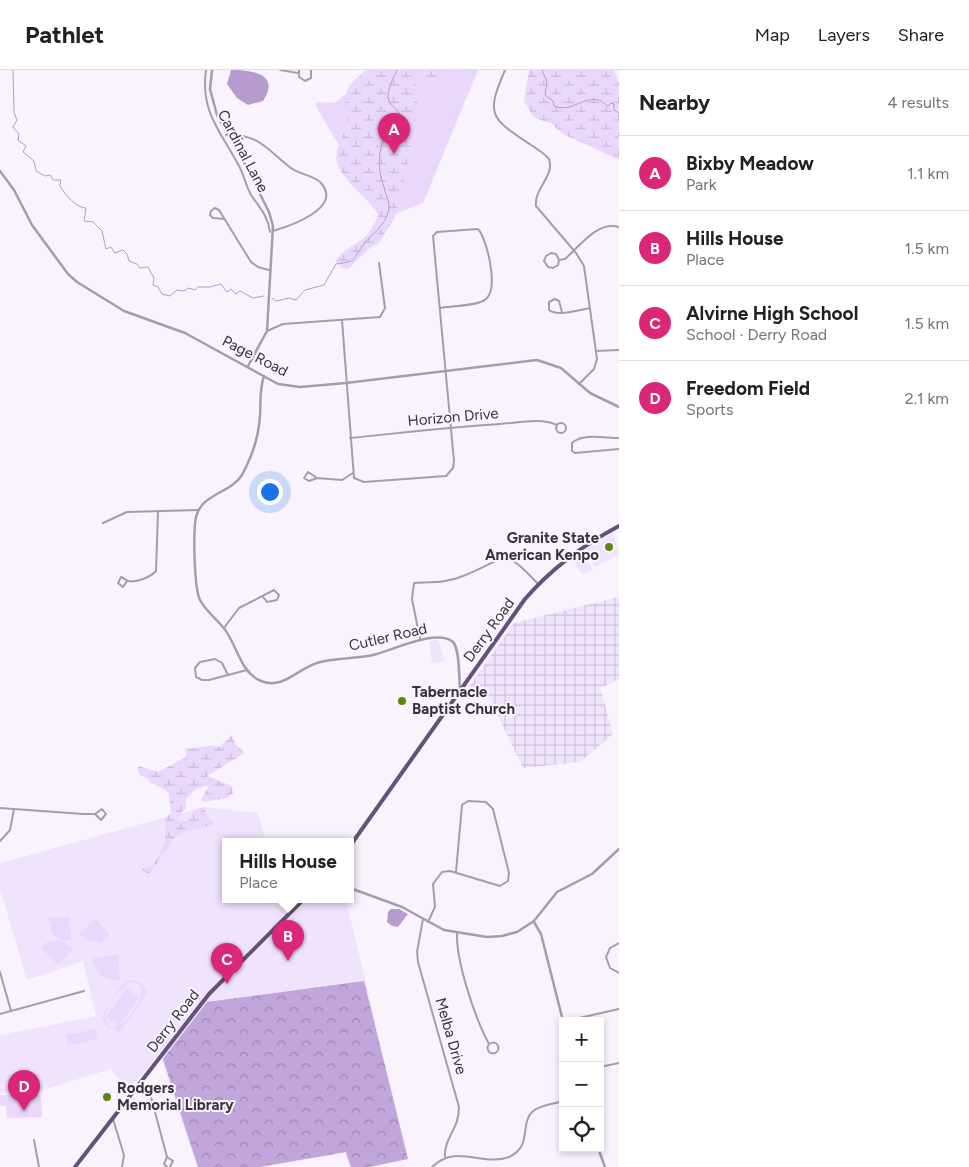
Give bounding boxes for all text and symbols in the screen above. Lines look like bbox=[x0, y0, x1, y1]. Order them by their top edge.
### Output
text: Pathlet bbox=[25, 20, 104, 49]
text: Map bbox=[755, 24, 790, 46]
text: Layers bbox=[818, 24, 870, 46]
text: Share bbox=[898, 24, 944, 46]
text: Nearby bbox=[639, 90, 710, 115]
text: 4 results bbox=[888, 93, 949, 112]
street label: Cardinal Lane bbox=[214, 107, 272, 195]
pin: A bbox=[378, 113, 410, 154]
text: Bixby Meadow bbox=[686, 152, 814, 175]
text: A bbox=[649, 164, 661, 183]
text: 1.1 km bbox=[907, 164, 949, 183]
text: Park bbox=[686, 175, 716, 194]
text: Hills House bbox=[686, 227, 783, 250]
text: B bbox=[650, 239, 660, 258]
text: 1.5 km bbox=[905, 239, 949, 258]
text: Place bbox=[686, 250, 724, 269]
text: Alvirne High School bbox=[686, 302, 858, 325]
text: C bbox=[649, 314, 661, 333]
text: 1.5 km bbox=[905, 314, 949, 333]
text: School · Derry Road bbox=[686, 325, 827, 344]
street label: Page Road bbox=[219, 332, 291, 380]
text: Freedom Field bbox=[686, 377, 810, 400]
text: D bbox=[649, 389, 661, 408]
text: 2.1 km bbox=[905, 389, 949, 408]
text: Sports bbox=[686, 400, 733, 419]
street label: Horizon Drive bbox=[407, 404, 499, 430]
your location bbox=[257, 479, 283, 505]
place label: Granite State American Kenpo bbox=[485, 529, 600, 564]
marker: Granite State American Kenpo bbox=[603, 541, 615, 553]
street label: Derry Road bbox=[460, 594, 518, 666]
street label: Cutler Road bbox=[347, 619, 429, 655]
place label: Tabernacle Baptist Church bbox=[412, 683, 515, 718]
marker: Tabernacle Baptist Church bbox=[396, 695, 408, 707]
popup bbox=[222, 838, 354, 903]
text: Hills House bbox=[239, 850, 337, 873]
text: Place bbox=[239, 873, 278, 892]
pin: B bbox=[272, 920, 304, 961]
pin: C bbox=[211, 943, 243, 984]
street label: Derry Road bbox=[143, 986, 203, 1056]
street label: Melba Drive bbox=[431, 996, 471, 1076]
map controls bbox=[559, 1017, 604, 1152]
button: + bbox=[559, 1017, 604, 1062]
button: − bbox=[559, 1062, 604, 1107]
pin: D bbox=[8, 1070, 40, 1111]
place label: Rodgers Memorial Library bbox=[117, 1079, 234, 1114]
marker: Rodgers Memorial Library bbox=[101, 1091, 113, 1103]
button: locate bbox=[559, 1107, 604, 1152]

